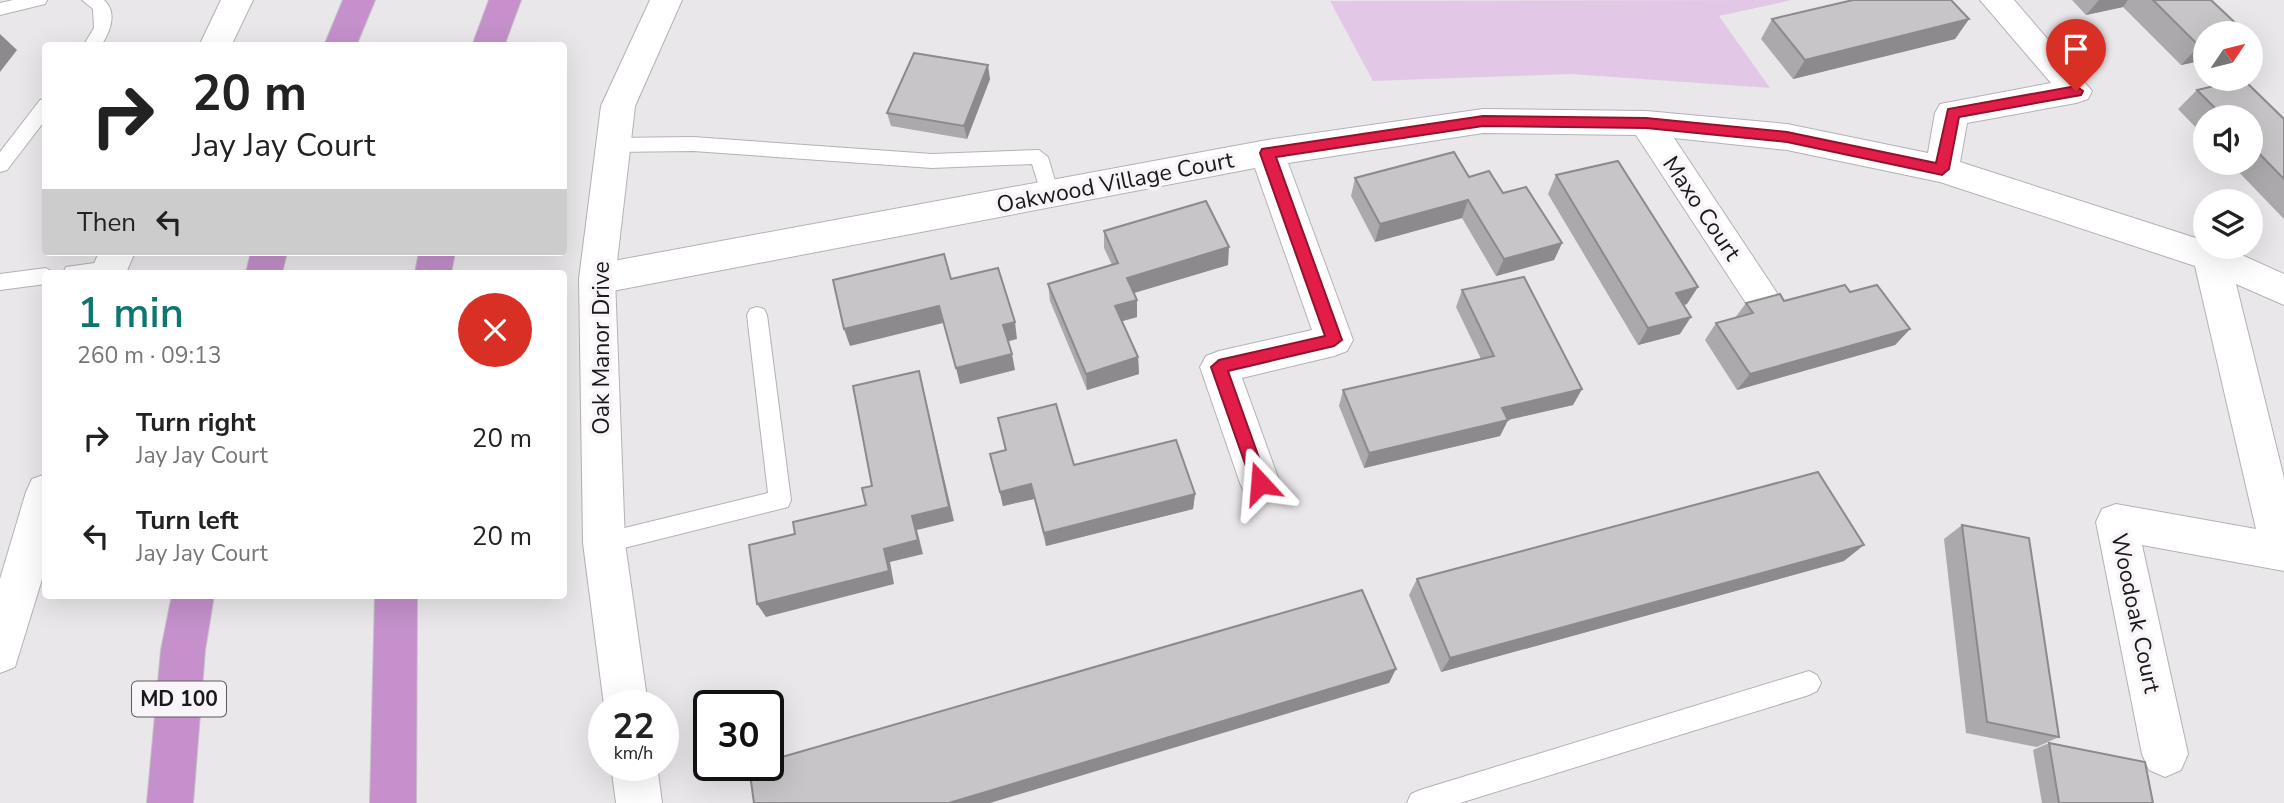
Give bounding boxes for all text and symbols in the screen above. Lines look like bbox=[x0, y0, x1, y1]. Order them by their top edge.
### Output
pin bbox=[2046, 19, 2106, 91]
north arrow bbox=[2193, 21, 2263, 91]
map controls bbox=[2193, 21, 2263, 259]
icon: arrive bbox=[2057, 30, 2095, 68]
text: 20 m bbox=[192, 60, 307, 127]
icon: right bbox=[77, 70, 168, 161]
button: sound bbox=[2193, 105, 2263, 175]
text: Jay Jay Court bbox=[192, 124, 375, 167]
street label: Oakwood Village Court bbox=[994, 144, 1237, 221]
street label: Maxo Court bbox=[1655, 150, 1748, 267]
button: layers bbox=[2193, 189, 2263, 259]
icon: left bbox=[150, 203, 188, 241]
text: Then bbox=[77, 205, 136, 240]
street label: Oak Manor Drive bbox=[586, 261, 617, 435]
text: 1 min bbox=[77, 285, 184, 342]
button: close bbox=[458, 293, 532, 367]
text: 260 m · 09:13 bbox=[77, 340, 222, 371]
text: Turn right bbox=[136, 405, 255, 440]
icon: right bbox=[77, 419, 115, 457]
text: 20 m bbox=[472, 421, 532, 456]
text: Jay Jay Court bbox=[136, 440, 268, 471]
position arrow bbox=[1223, 446, 1297, 520]
text: Turn left bbox=[136, 503, 239, 538]
icon: left bbox=[77, 517, 115, 555]
text: 20 m bbox=[472, 519, 532, 554]
street label: Woodoak Court bbox=[2103, 530, 2168, 697]
text: Jay Jay Court bbox=[136, 538, 268, 569]
road number: MD 100 bbox=[132, 682, 226, 716]
speed limit sign: 30 bbox=[693, 690, 784, 781]
text: 22 bbox=[612, 703, 655, 750]
text: km/h bbox=[614, 741, 653, 765]

